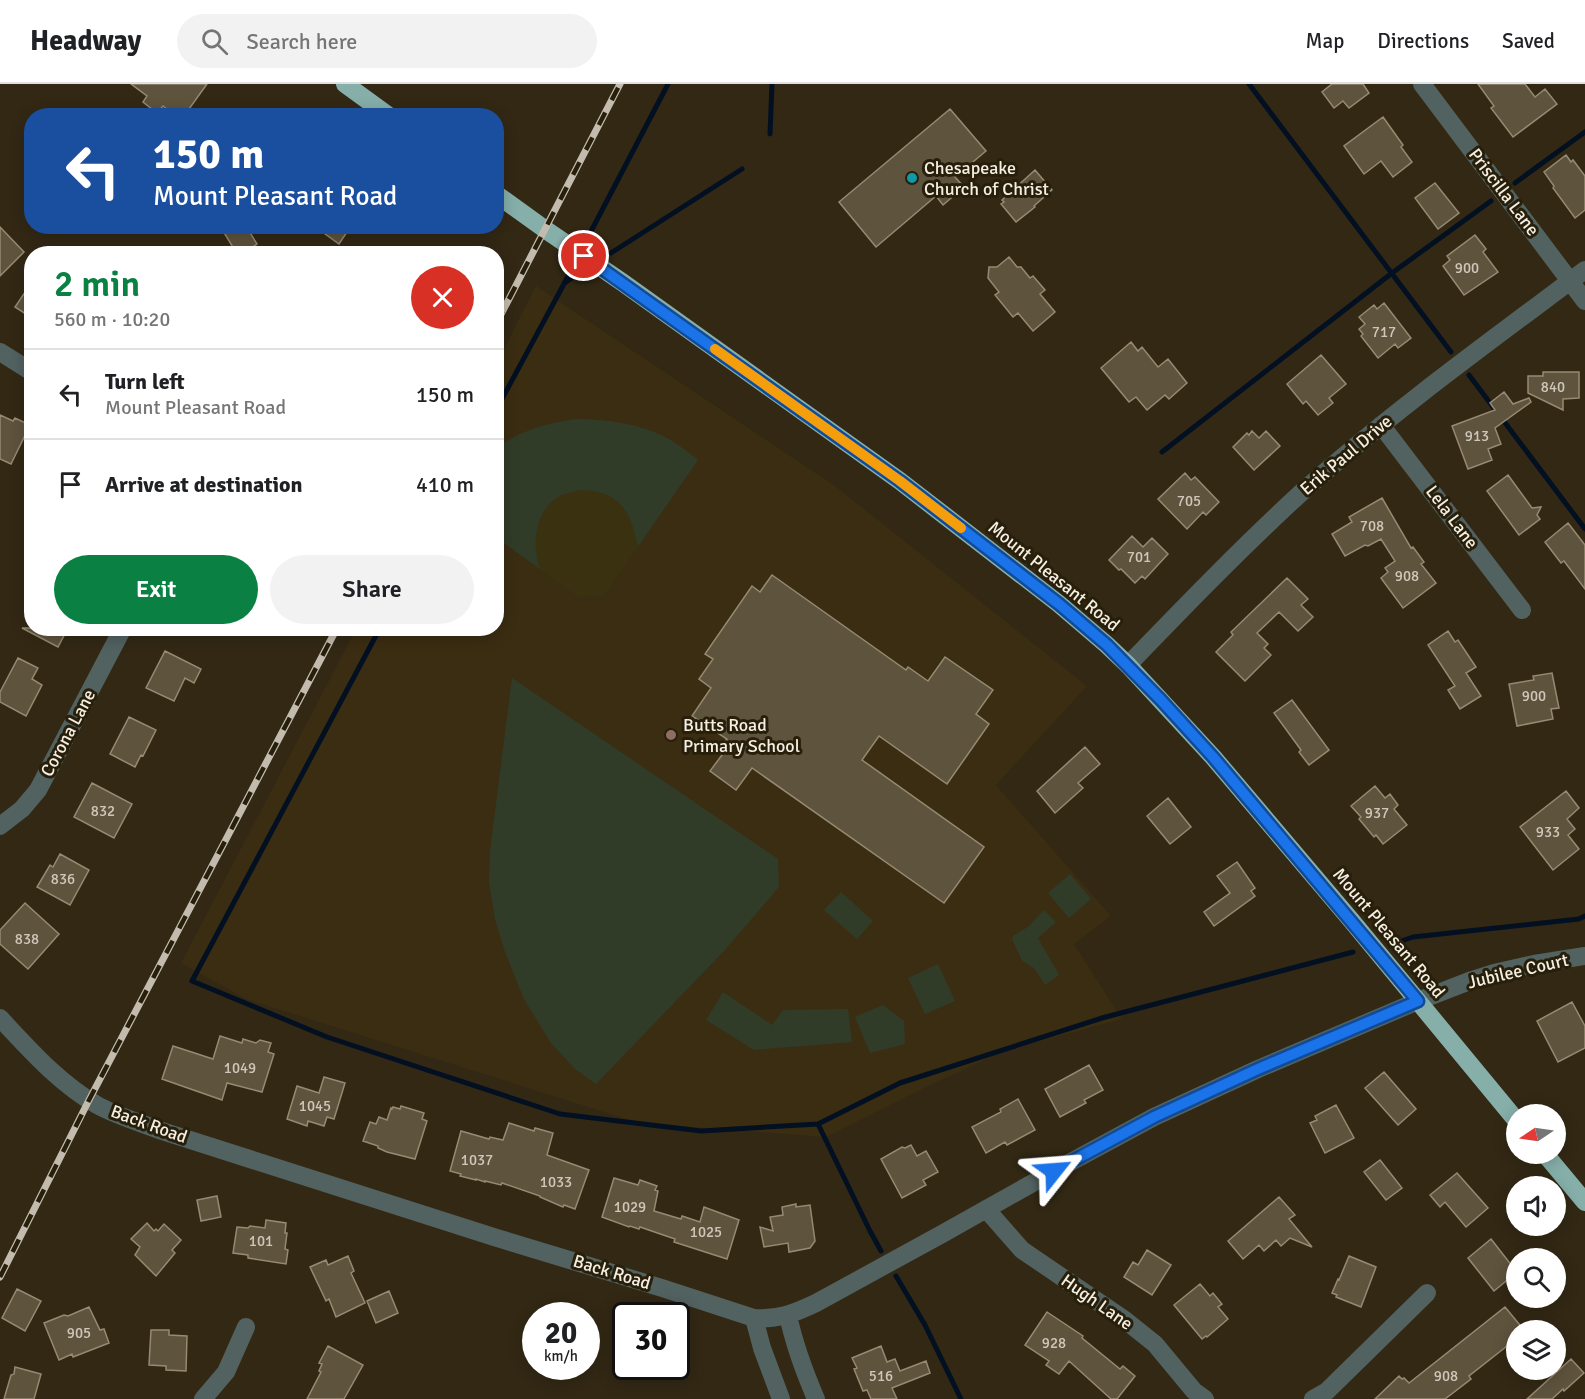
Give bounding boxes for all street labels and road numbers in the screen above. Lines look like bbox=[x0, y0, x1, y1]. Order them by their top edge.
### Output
street label: Priscilla Lane bbox=[1464, 144, 1544, 240]
street label: Erik Paul Drive bbox=[1296, 410, 1396, 500]
street label: Lela Lane bbox=[1421, 481, 1483, 553]
street label: Mount Pleasant Road bbox=[984, 516, 1124, 636]
street label: Corona Lane bbox=[36, 686, 100, 780]
street label: Mount Pleasant Road bbox=[1328, 864, 1450, 1002]
street label: Jubilee Court bbox=[1466, 949, 1570, 993]
street label: Back Road bbox=[108, 1100, 190, 1148]
street label: Back Road bbox=[571, 1250, 653, 1294]
street label: Hugh Lane bbox=[1057, 1269, 1137, 1335]

